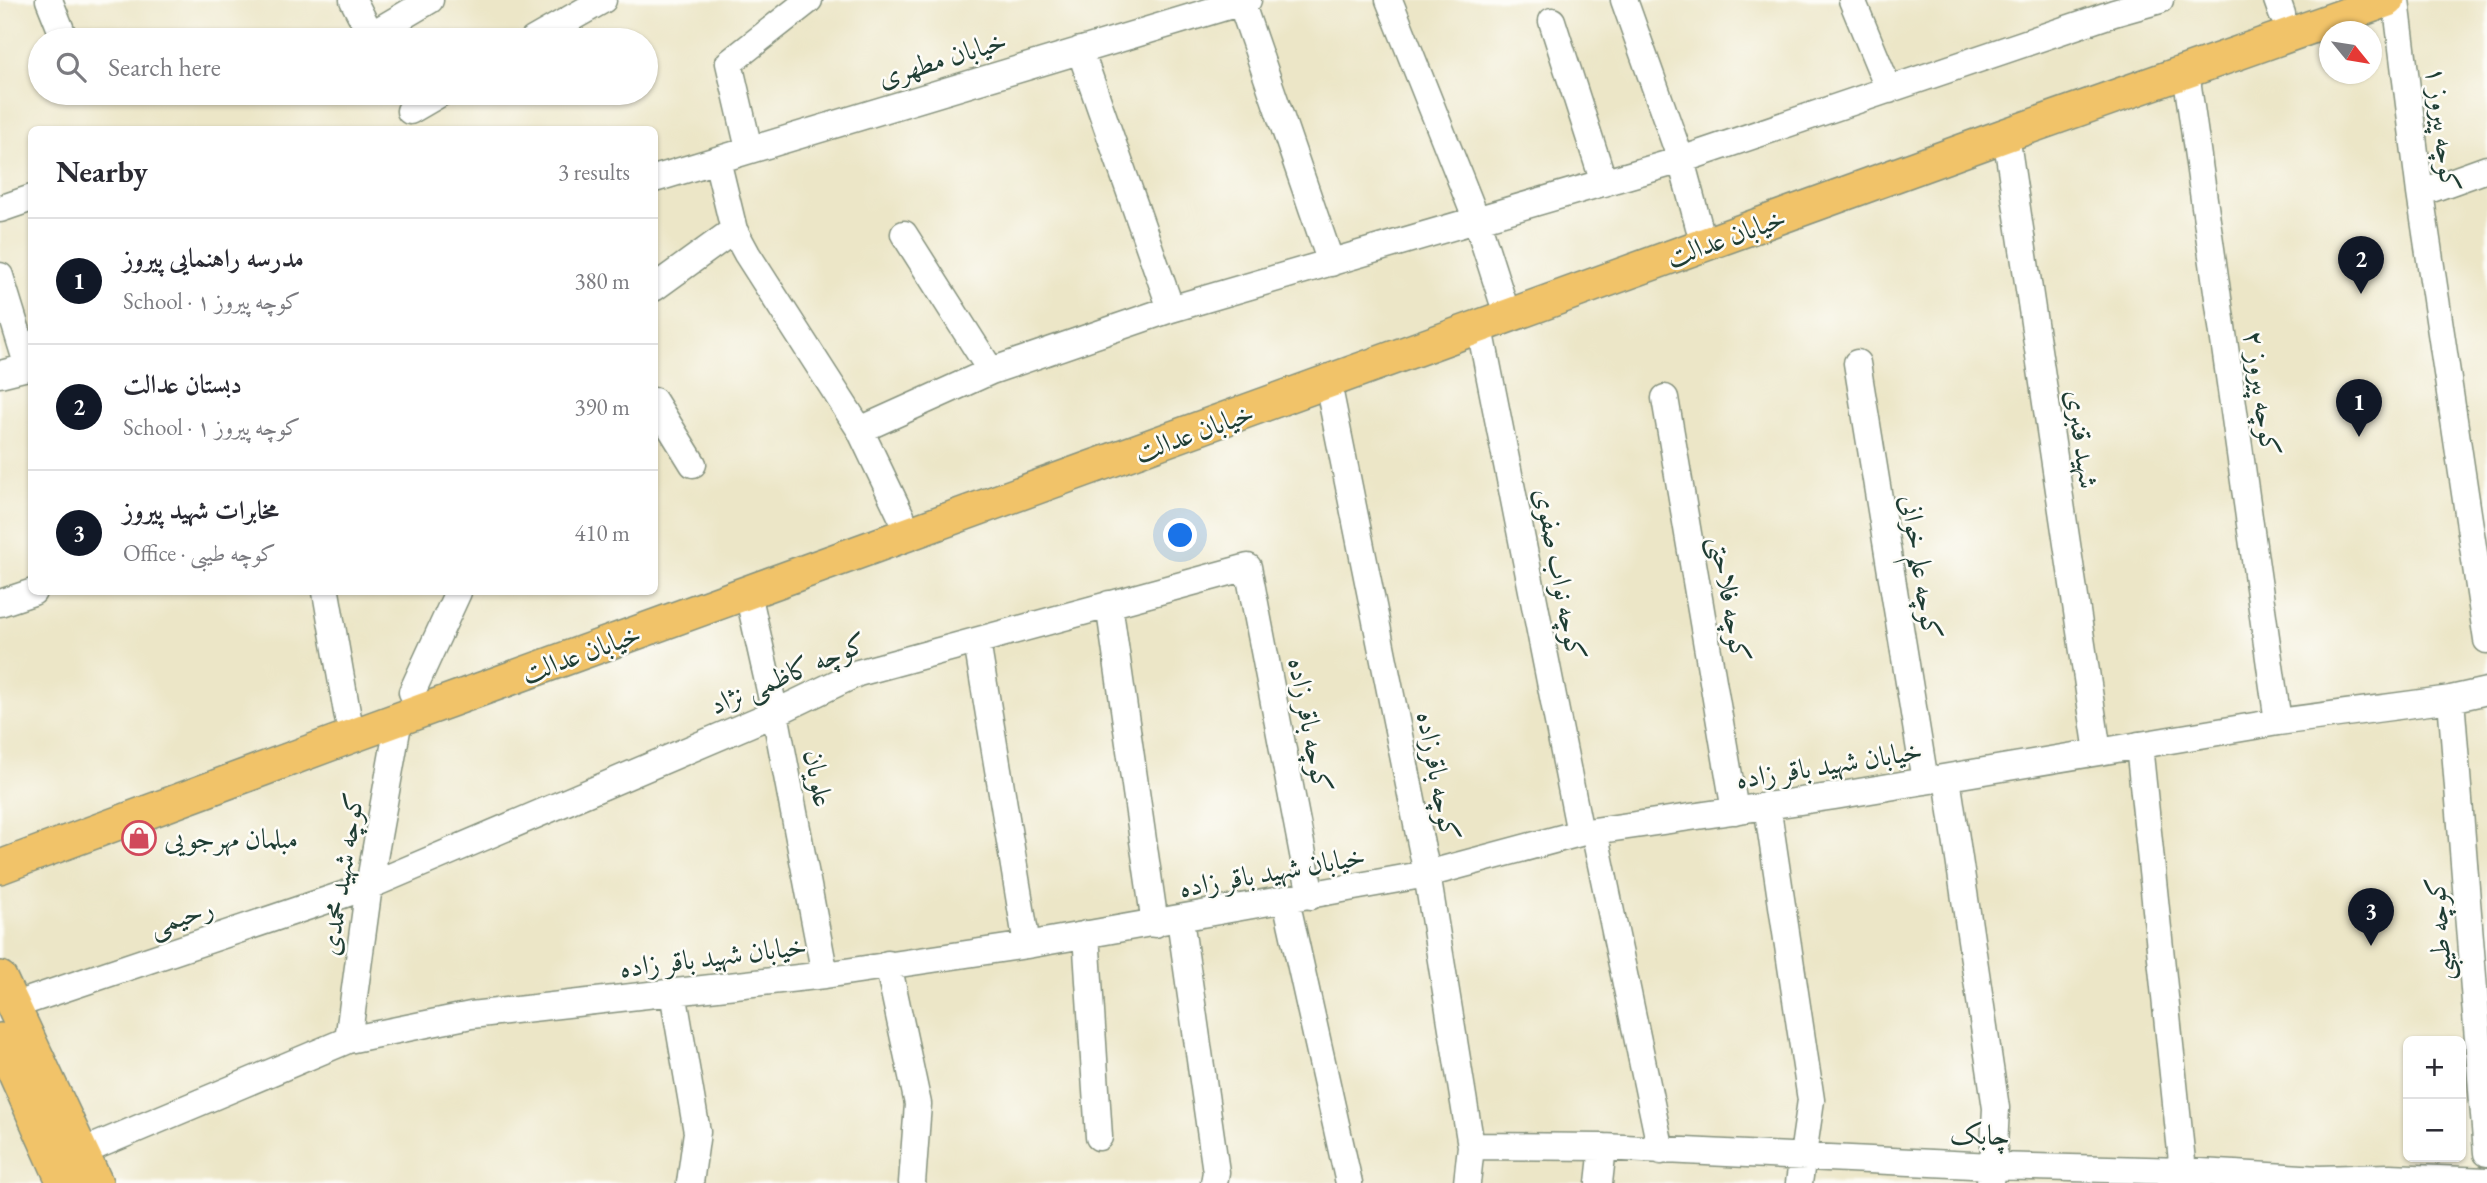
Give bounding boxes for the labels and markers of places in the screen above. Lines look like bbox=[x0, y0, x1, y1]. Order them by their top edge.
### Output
pin: 2 bbox=[2338, 236, 2384, 294]
pin: 1 bbox=[2336, 379, 2382, 437]
shop icon: مبلمان مهرجویی bbox=[120, 819, 158, 857]
place label: مبلمان مهرجویی bbox=[164, 820, 298, 857]
pin: 3 bbox=[2348, 888, 2394, 946]

